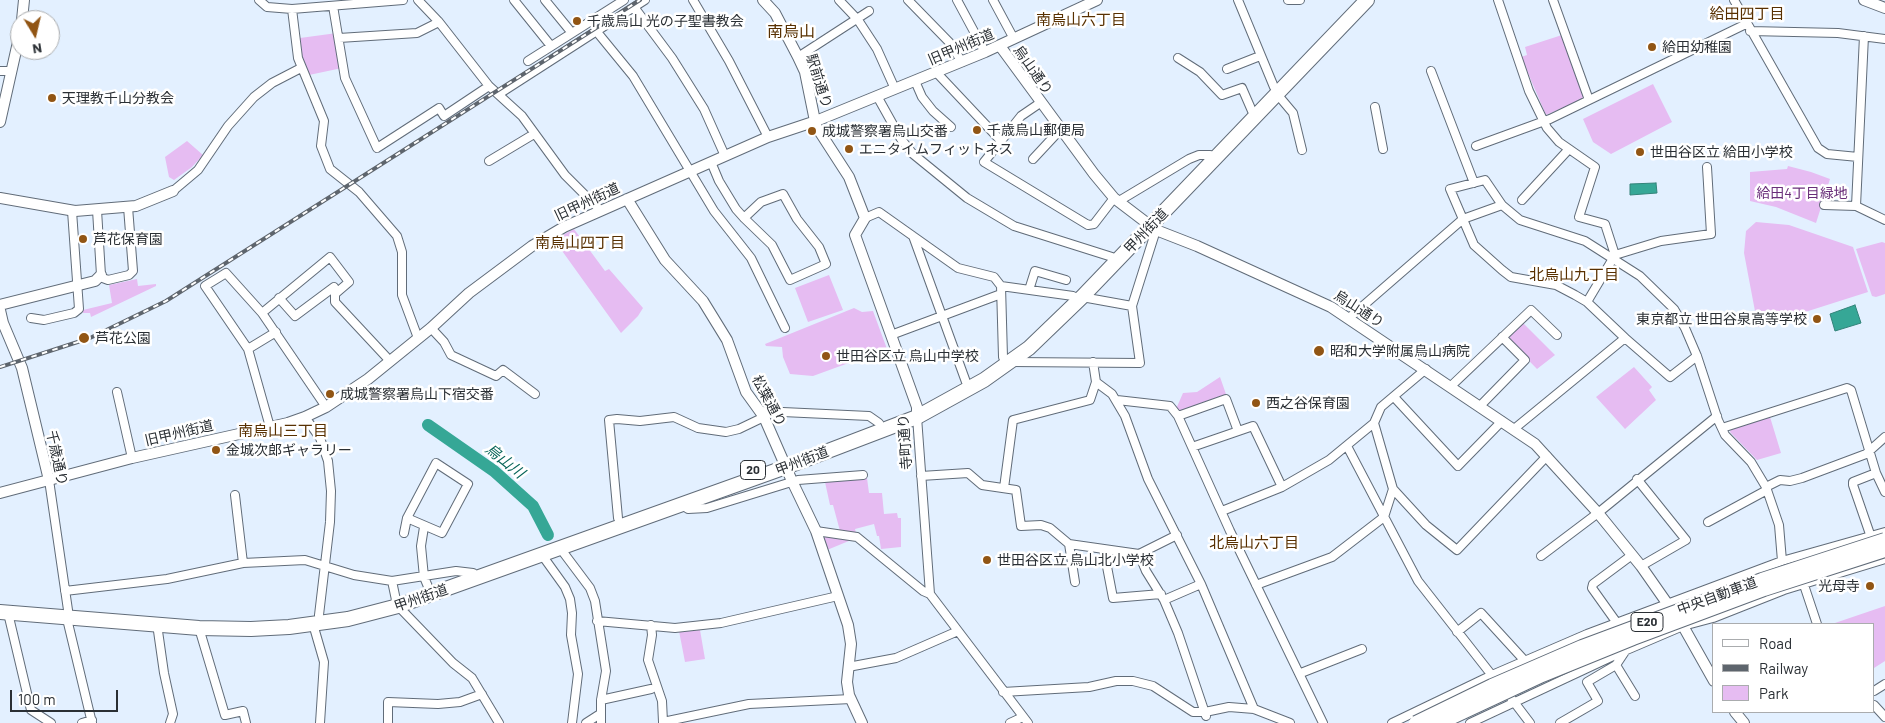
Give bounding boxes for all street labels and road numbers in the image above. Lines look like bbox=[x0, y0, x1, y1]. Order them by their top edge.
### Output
street label: 旧甲州街道 bbox=[926, 26, 996, 68]
street label: 烏山通り bbox=[1010, 42, 1056, 98]
street label: 駅前通り bbox=[803, 52, 835, 110]
street label: 旧甲州街道 bbox=[552, 180, 622, 224]
street label: 甲州街道 bbox=[1121, 205, 1171, 257]
street label: 烏山通り bbox=[1331, 287, 1387, 331]
street label: 松葉通り bbox=[748, 372, 790, 430]
street label: 寺町通り bbox=[895, 413, 915, 471]
street label: 旧甲州街道 bbox=[143, 417, 215, 449]
street label: 千歳通り bbox=[43, 429, 71, 487]
street label: 甲州街道 bbox=[773, 443, 831, 479]
road number: 20 bbox=[740, 460, 766, 480]
street label: 中央自動車道 bbox=[1675, 574, 1759, 618]
street label: 甲州街道 bbox=[392, 581, 450, 615]
road number: E20 bbox=[1631, 612, 1663, 632]

